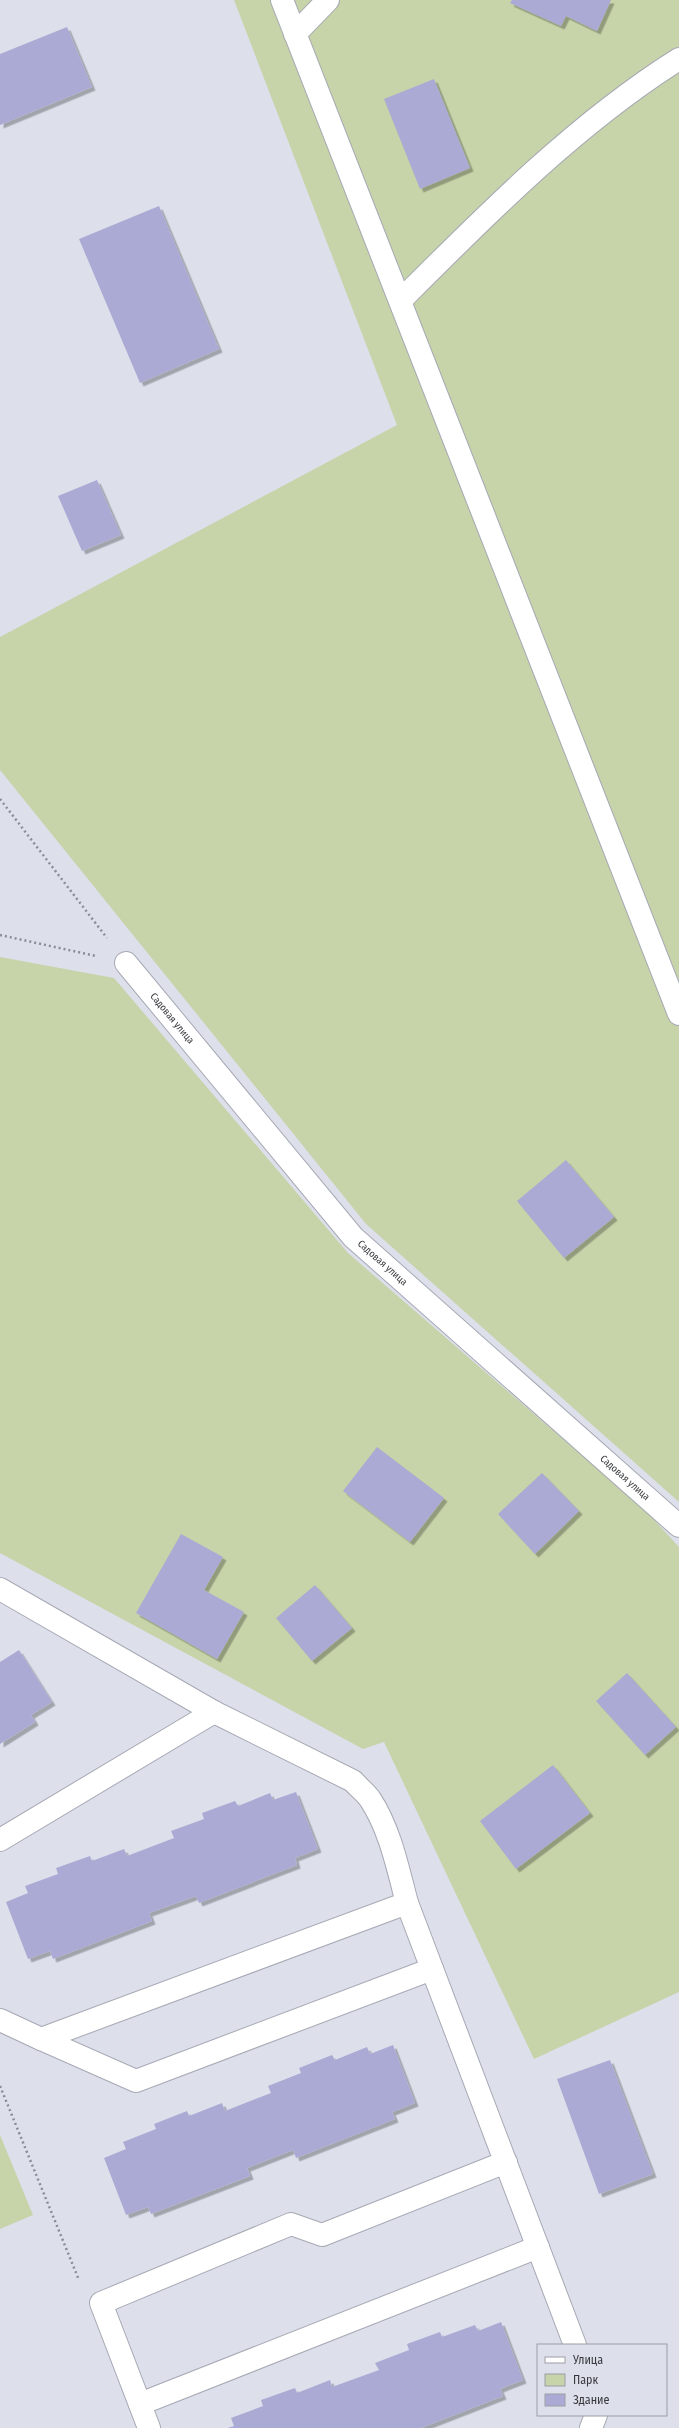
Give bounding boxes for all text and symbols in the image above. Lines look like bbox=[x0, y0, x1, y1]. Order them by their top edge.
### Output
street label: Садовая улица bbox=[147, 991, 197, 1046]
street label: Садовая улица bbox=[355, 1238, 410, 1288]
street label: Садовая улица bbox=[597, 1453, 652, 1503]
legend bbox=[537, 2344, 667, 2416]
text: Улица bbox=[572, 2353, 603, 2367]
text: Парк bbox=[573, 2373, 599, 2387]
text: Здание bbox=[573, 2393, 609, 2407]

